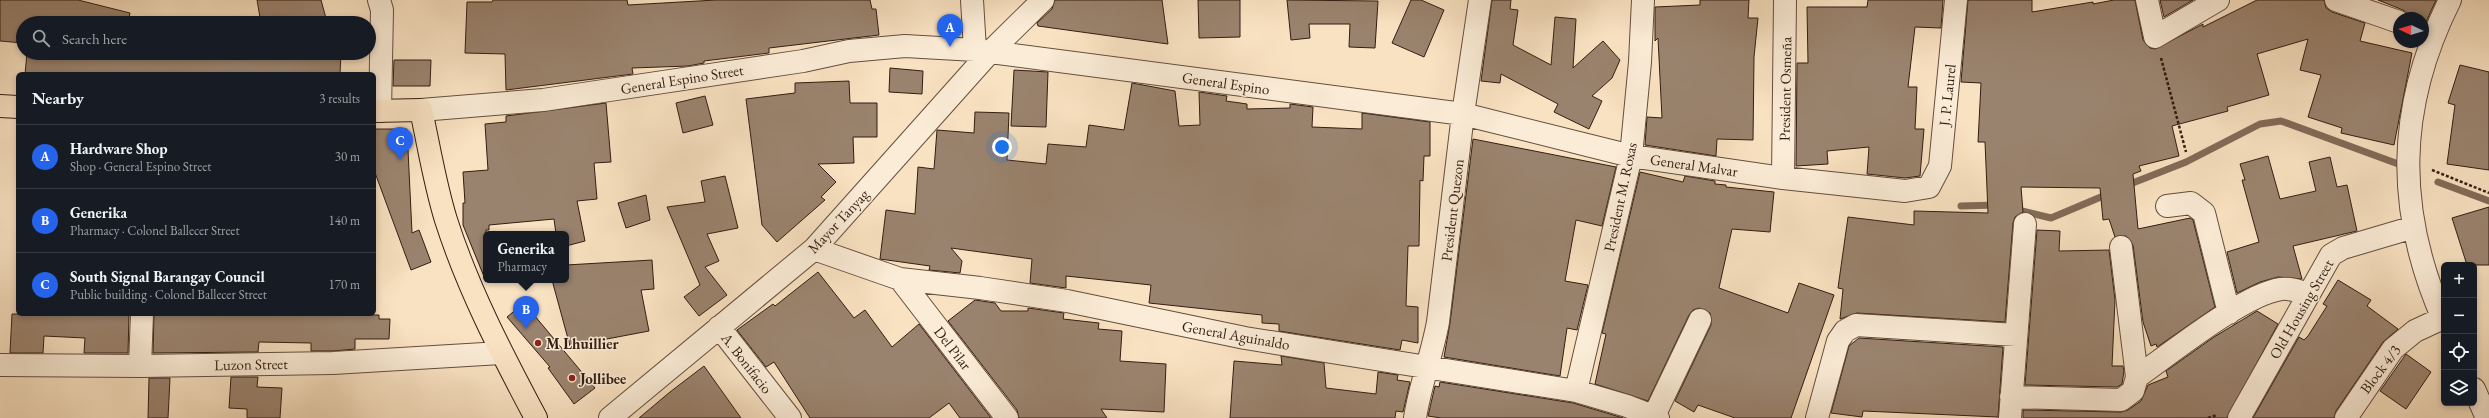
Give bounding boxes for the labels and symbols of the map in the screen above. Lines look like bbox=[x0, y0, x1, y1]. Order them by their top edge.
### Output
north arrow bbox=[2393, 12, 2429, 48]
pin: A bbox=[937, 14, 963, 47]
street label: President Osmeña bbox=[1775, 37, 1795, 141]
street label: General Espino Street bbox=[619, 60, 745, 98]
street label: J. P. Laurel bbox=[1934, 63, 1960, 129]
street label: General Espino bbox=[1181, 67, 1271, 99]
pin: C bbox=[387, 127, 413, 160]
your location bbox=[992, 137, 1012, 157]
street label: President M. Roxas bbox=[1599, 140, 1641, 253]
street label: General Malvar bbox=[1649, 149, 1739, 181]
street label: President Quezon bbox=[1436, 158, 1468, 262]
street label: Mayor Tanyag bbox=[803, 184, 873, 257]
street label: Old Housing Street bbox=[2265, 255, 2337, 362]
pin: B bbox=[513, 296, 539, 329]
street label: General Aguinaldo bbox=[1181, 316, 1291, 354]
street label: Del Pilar bbox=[930, 322, 976, 374]
street label: A. Bonifacio bbox=[717, 328, 777, 397]
place label: M Lhuillier bbox=[546, 334, 619, 353]
marker: M Lhuillier bbox=[533, 338, 543, 348]
street label: Block 4/3 bbox=[2355, 341, 2405, 397]
street label: Luzon Street bbox=[214, 354, 288, 374]
place label: Jollibee bbox=[578, 369, 626, 388]
marker: Jollibee bbox=[567, 373, 577, 383]

